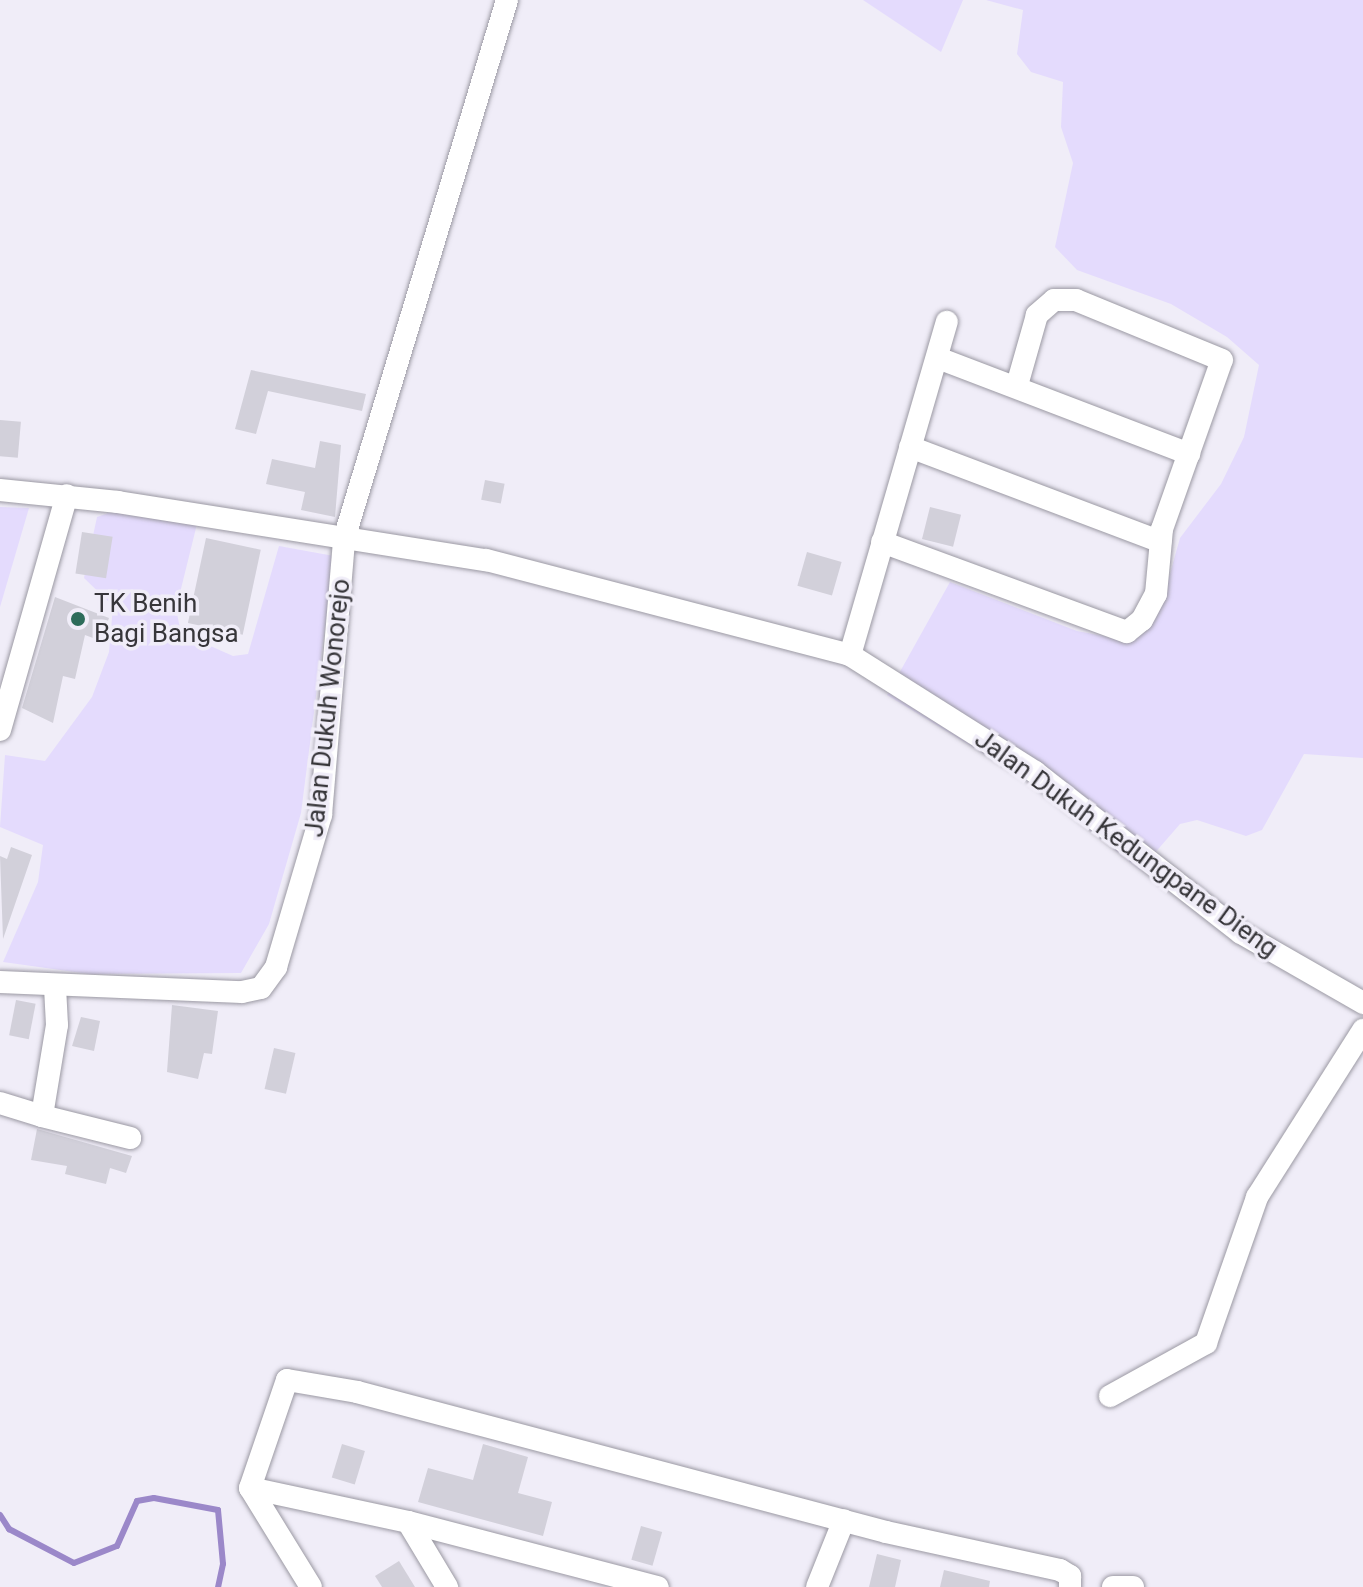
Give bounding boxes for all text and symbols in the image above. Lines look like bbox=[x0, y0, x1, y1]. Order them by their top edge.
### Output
street label: Jalan Dukuh Wonorejo bbox=[299, 577, 357, 839]
place label: TK Benih Bagi Bangsa bbox=[94, 588, 239, 650]
marker: TK Benih Bagi Bangsa bbox=[69, 610, 87, 628]
street label: Jalan Dukuh Kedungpane Dieng bbox=[969, 724, 1283, 964]

